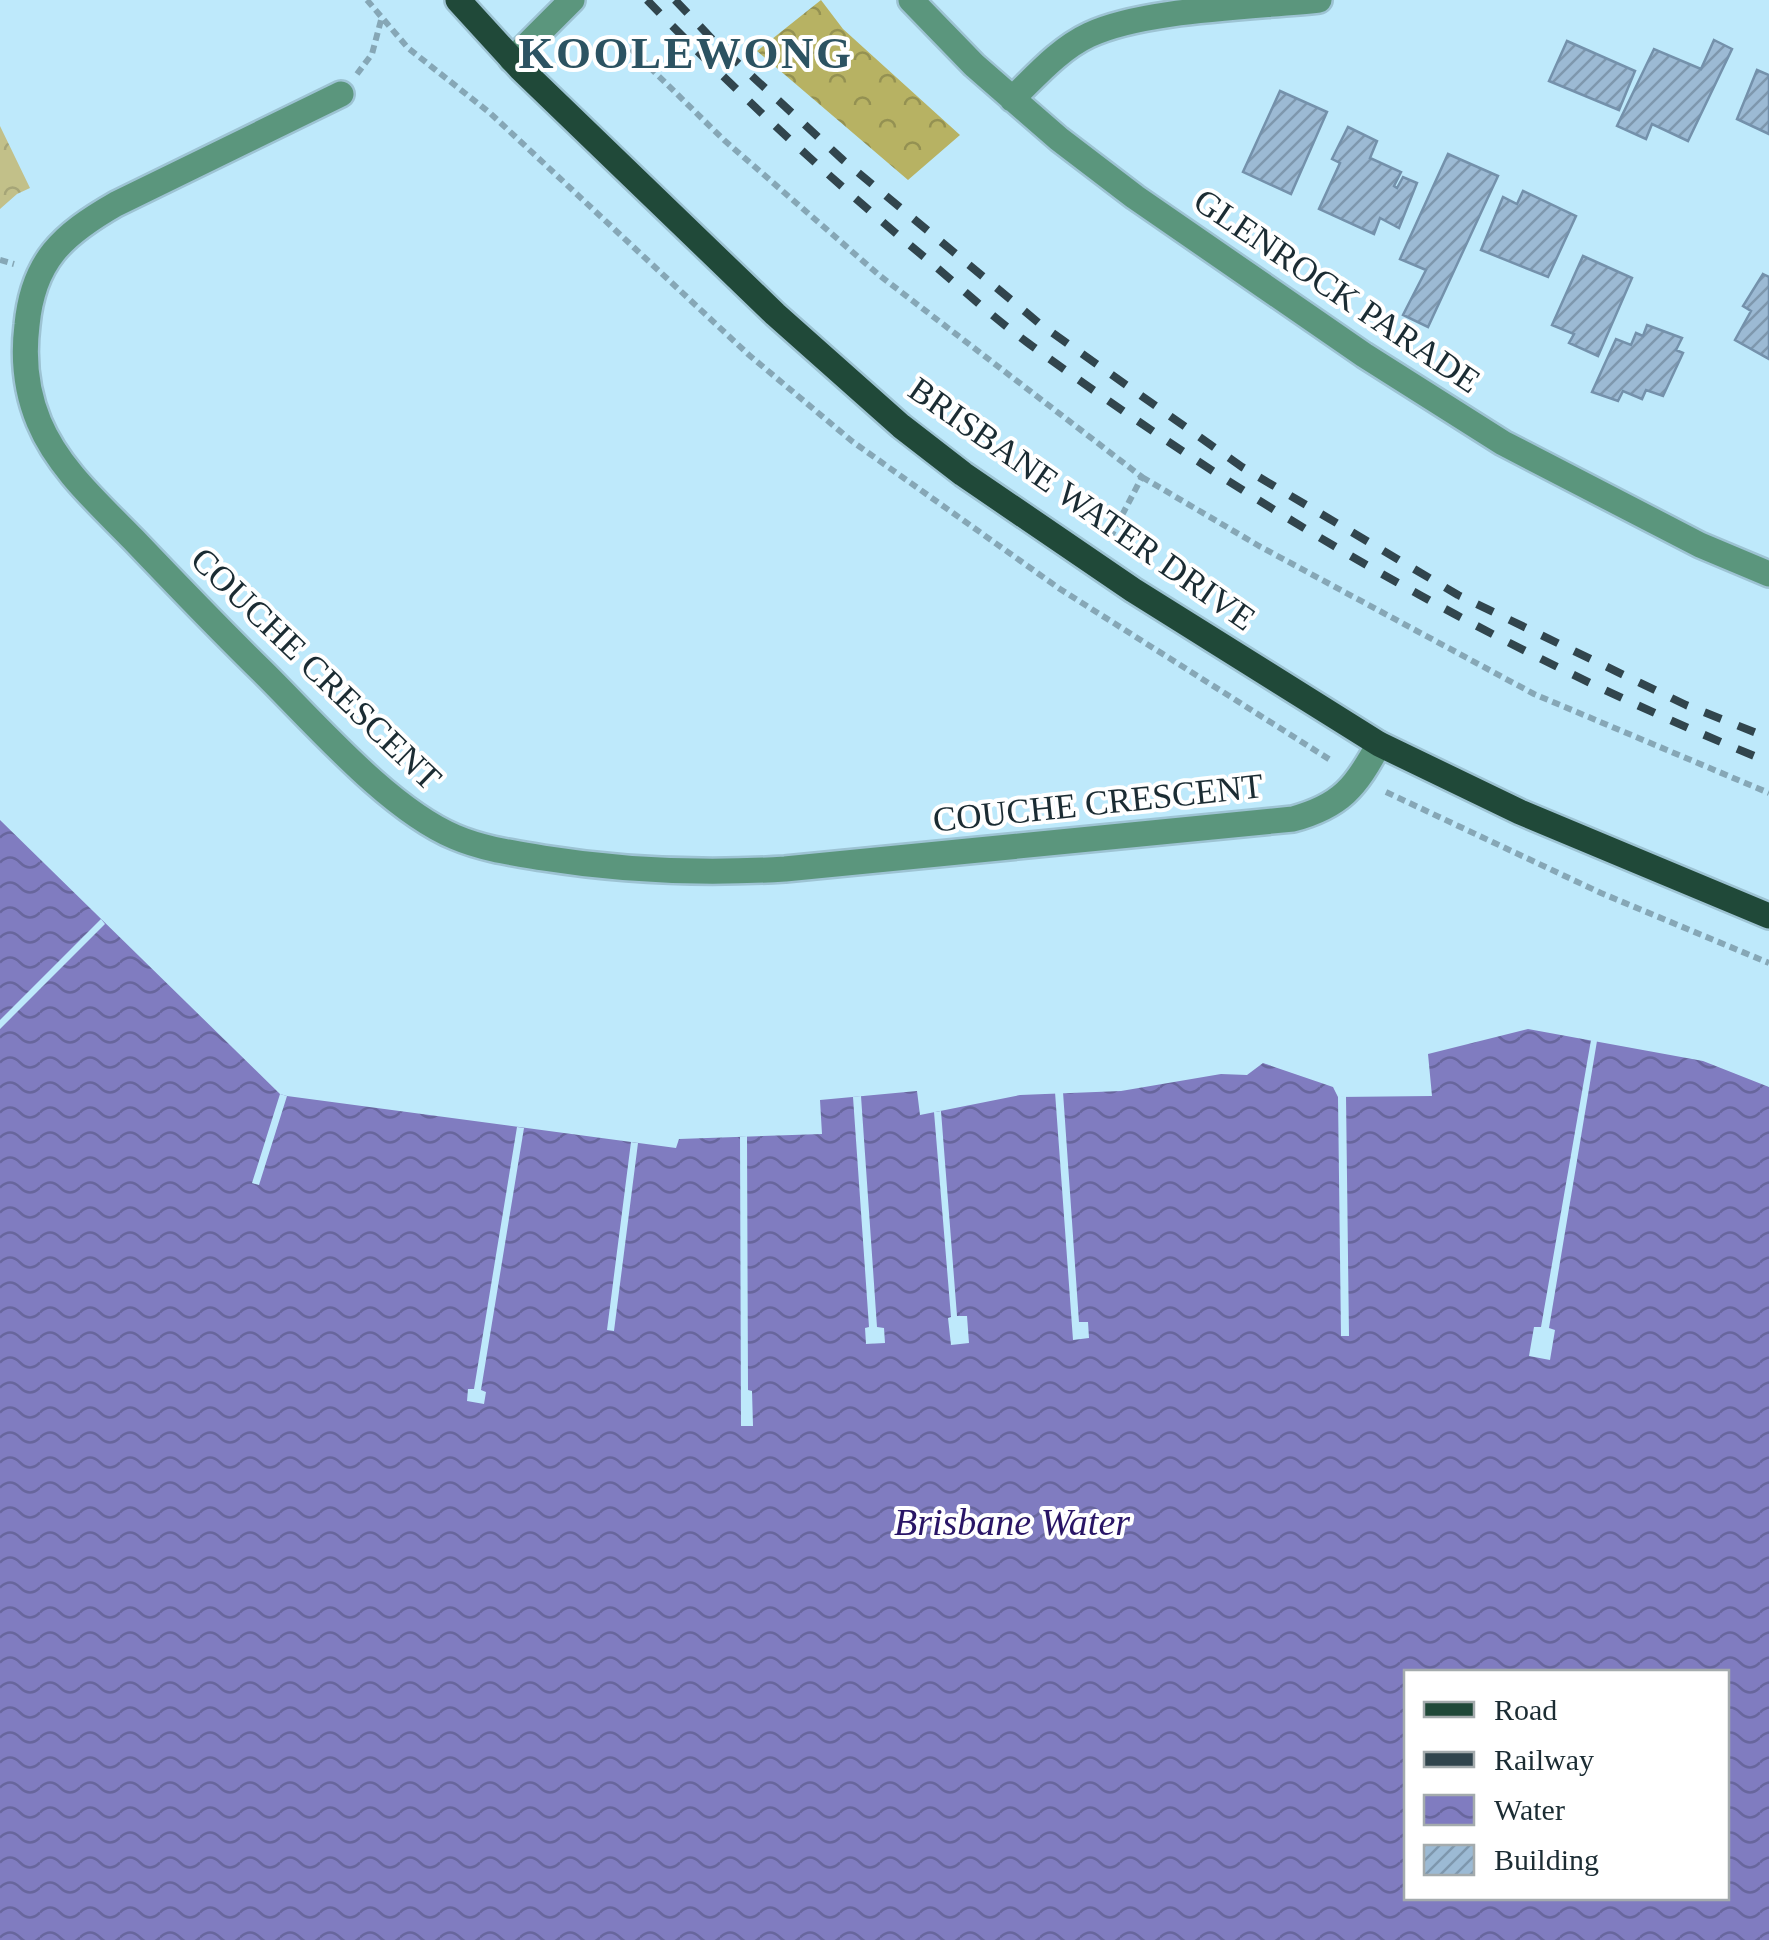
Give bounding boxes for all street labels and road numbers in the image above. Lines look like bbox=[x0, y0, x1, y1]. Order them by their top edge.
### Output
street label: GLENROCK PARADE bbox=[1187, 181, 1487, 401]
street label: BRISBANE WATER DRIVE bbox=[901, 369, 1263, 639]
street label: COUCHE CRESCENT bbox=[183, 540, 449, 798]
street label: COUCHE CRESCENT bbox=[931, 766, 1265, 840]

